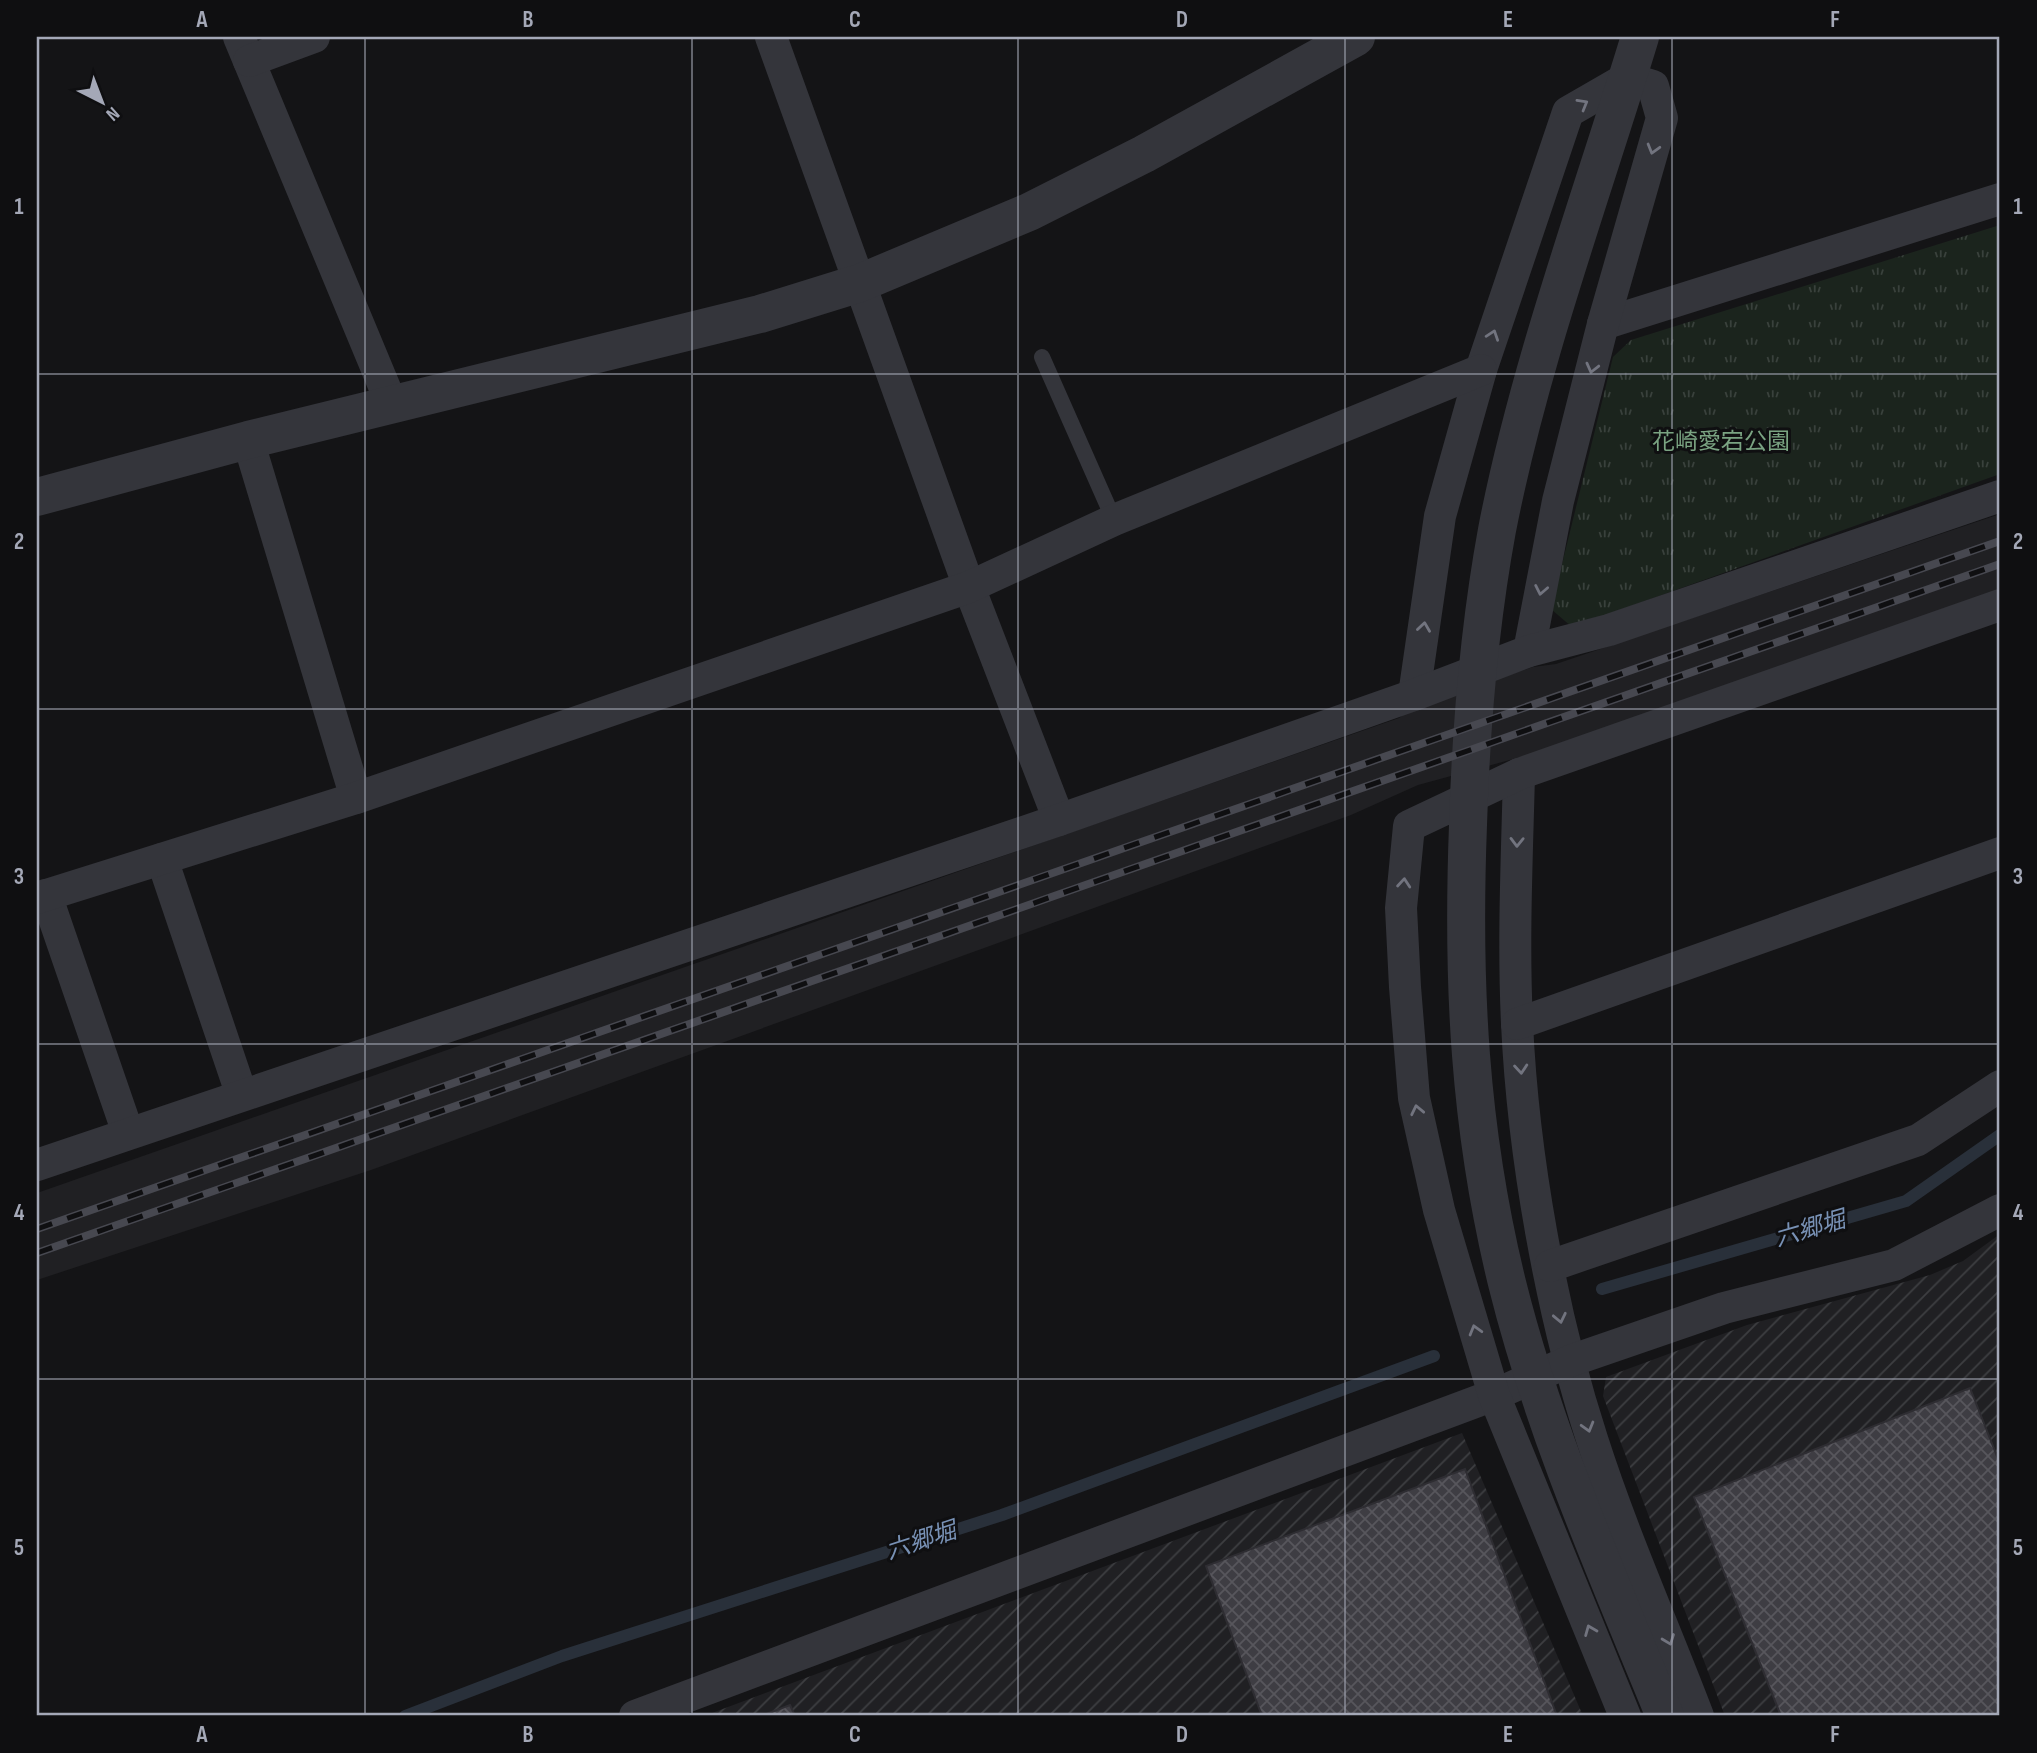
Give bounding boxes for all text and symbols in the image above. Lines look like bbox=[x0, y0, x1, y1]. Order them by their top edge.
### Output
text: A bbox=[196, 6, 209, 34]
text: B bbox=[523, 6, 534, 34]
text: C bbox=[849, 6, 861, 34]
text: D bbox=[1176, 6, 1188, 34]
text: E bbox=[1503, 6, 1513, 34]
text: F bbox=[1830, 6, 1840, 34]
north arrow bbox=[66, 66, 136, 136]
one-way arrow bbox=[1575, 99, 1588, 112]
text: N bbox=[101, 102, 124, 125]
one-way arrow bbox=[1646, 143, 1661, 155]
text: 1 bbox=[14, 193, 24, 221]
text: 1 bbox=[2013, 193, 2023, 221]
one-way arrow bbox=[1485, 330, 1499, 342]
one-way arrow bbox=[1586, 362, 1600, 374]
park label: 花崎愛宕公園 bbox=[1652, 428, 1790, 456]
text: 2 bbox=[14, 528, 24, 556]
text: 2 bbox=[2013, 528, 2023, 556]
one-way arrow bbox=[1534, 584, 1549, 596]
one-way arrow bbox=[1416, 621, 1431, 633]
one-way arrow bbox=[1510, 837, 1525, 848]
text: 3 bbox=[14, 863, 24, 891]
text: 3 bbox=[2013, 863, 2023, 891]
one-way arrow bbox=[1396, 877, 1411, 888]
one-way arrow bbox=[1513, 1064, 1528, 1075]
one-way arrow bbox=[1411, 1104, 1425, 1116]
text: 4 bbox=[14, 1199, 25, 1227]
text: 4 bbox=[2013, 1199, 2024, 1227]
water label: 六郷堀 bbox=[1771, 1204, 1852, 1253]
one-way arrow bbox=[1552, 1312, 1567, 1324]
one-way arrow bbox=[1468, 1324, 1483, 1336]
one-way arrow bbox=[1580, 1421, 1594, 1433]
water label: 六郷堀 bbox=[882, 1515, 964, 1566]
text: 5 bbox=[14, 1534, 24, 1562]
text: 5 bbox=[2013, 1534, 2023, 1562]
one-way arrow bbox=[1584, 1625, 1598, 1638]
one-way arrow bbox=[1660, 1633, 1674, 1645]
text: A bbox=[196, 1721, 209, 1749]
text: B bbox=[523, 1721, 534, 1749]
text: C bbox=[849, 1721, 861, 1749]
text: D bbox=[1176, 1721, 1188, 1749]
text: E bbox=[1503, 1721, 1513, 1749]
text: F bbox=[1830, 1721, 1840, 1749]

